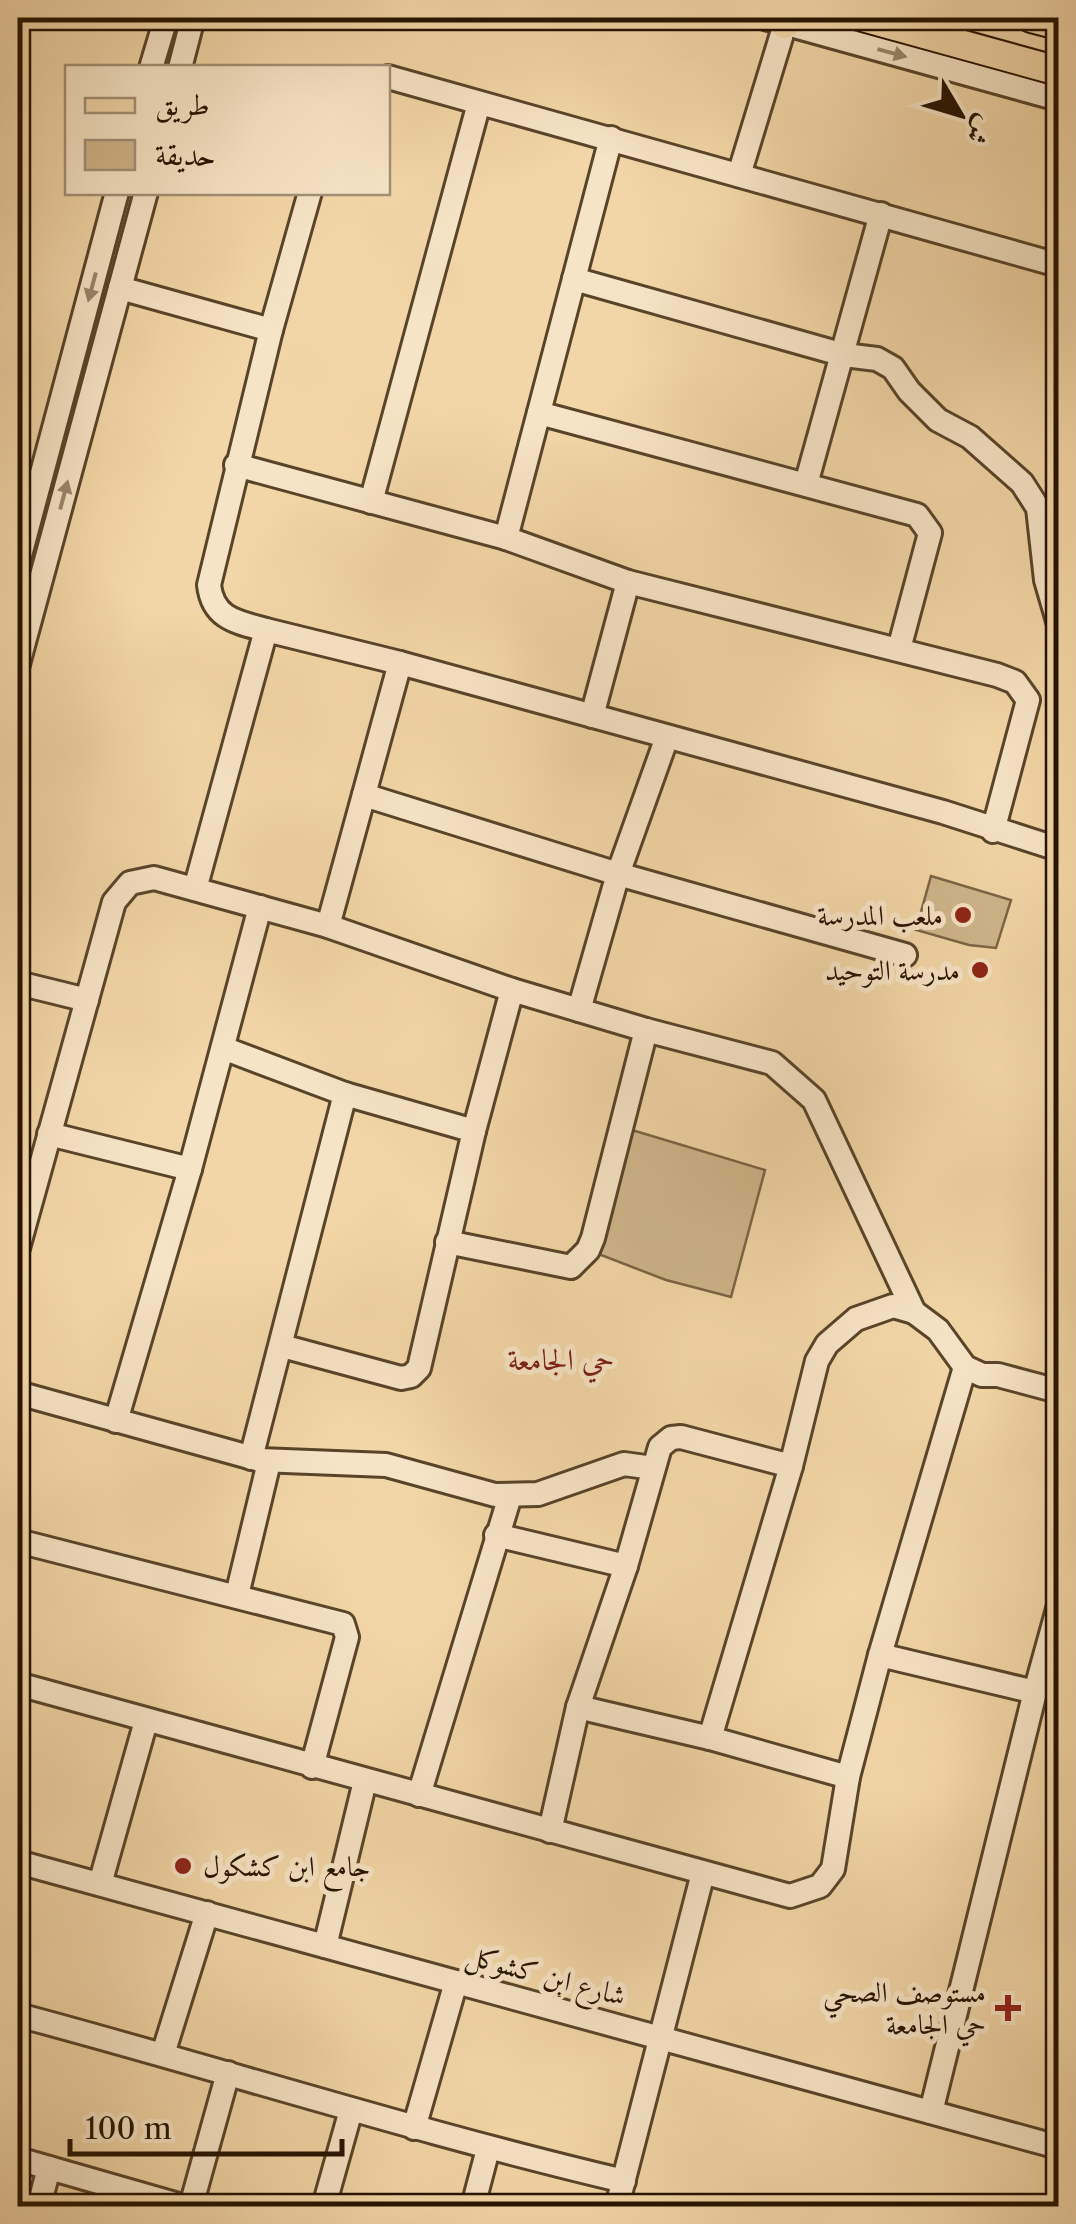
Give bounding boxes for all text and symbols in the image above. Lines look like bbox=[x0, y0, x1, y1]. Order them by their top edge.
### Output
one-way arrow bbox=[877, 46, 908, 62]
legend bbox=[65, 65, 390, 195]
north arrow bbox=[911, 65, 1011, 165]
text: طريق bbox=[155, 86, 210, 124]
text: ش bbox=[959, 109, 1003, 152]
text: حديقة bbox=[155, 136, 216, 173]
one-way arrow bbox=[83, 272, 99, 303]
one-way arrow bbox=[56, 479, 72, 510]
place label: ملعب المدرسة bbox=[817, 898, 943, 933]
marker: ملعب المدرسة bbox=[952, 904, 974, 926]
place label: مدرسة التوحيد bbox=[825, 953, 960, 988]
marker: مدرسة التوحيد bbox=[969, 959, 991, 981]
district label: حي الجامعة bbox=[507, 1341, 615, 1384]
place label: جامع ابن كشكول bbox=[203, 1849, 370, 1892]
marker: جامع ابن كشكول bbox=[172, 1855, 194, 1877]
street label: شارع ابن كشوكل bbox=[461, 1937, 629, 2019]
place label: مستوصف الصحي حي الجامعة bbox=[823, 1975, 986, 2047]
marker: مستوصف الصحي حي الجامعة bbox=[995, 1995, 1021, 2021]
scale bar bbox=[70, 2094, 342, 2156]
text: 100 m bbox=[85, 2110, 172, 2147]

